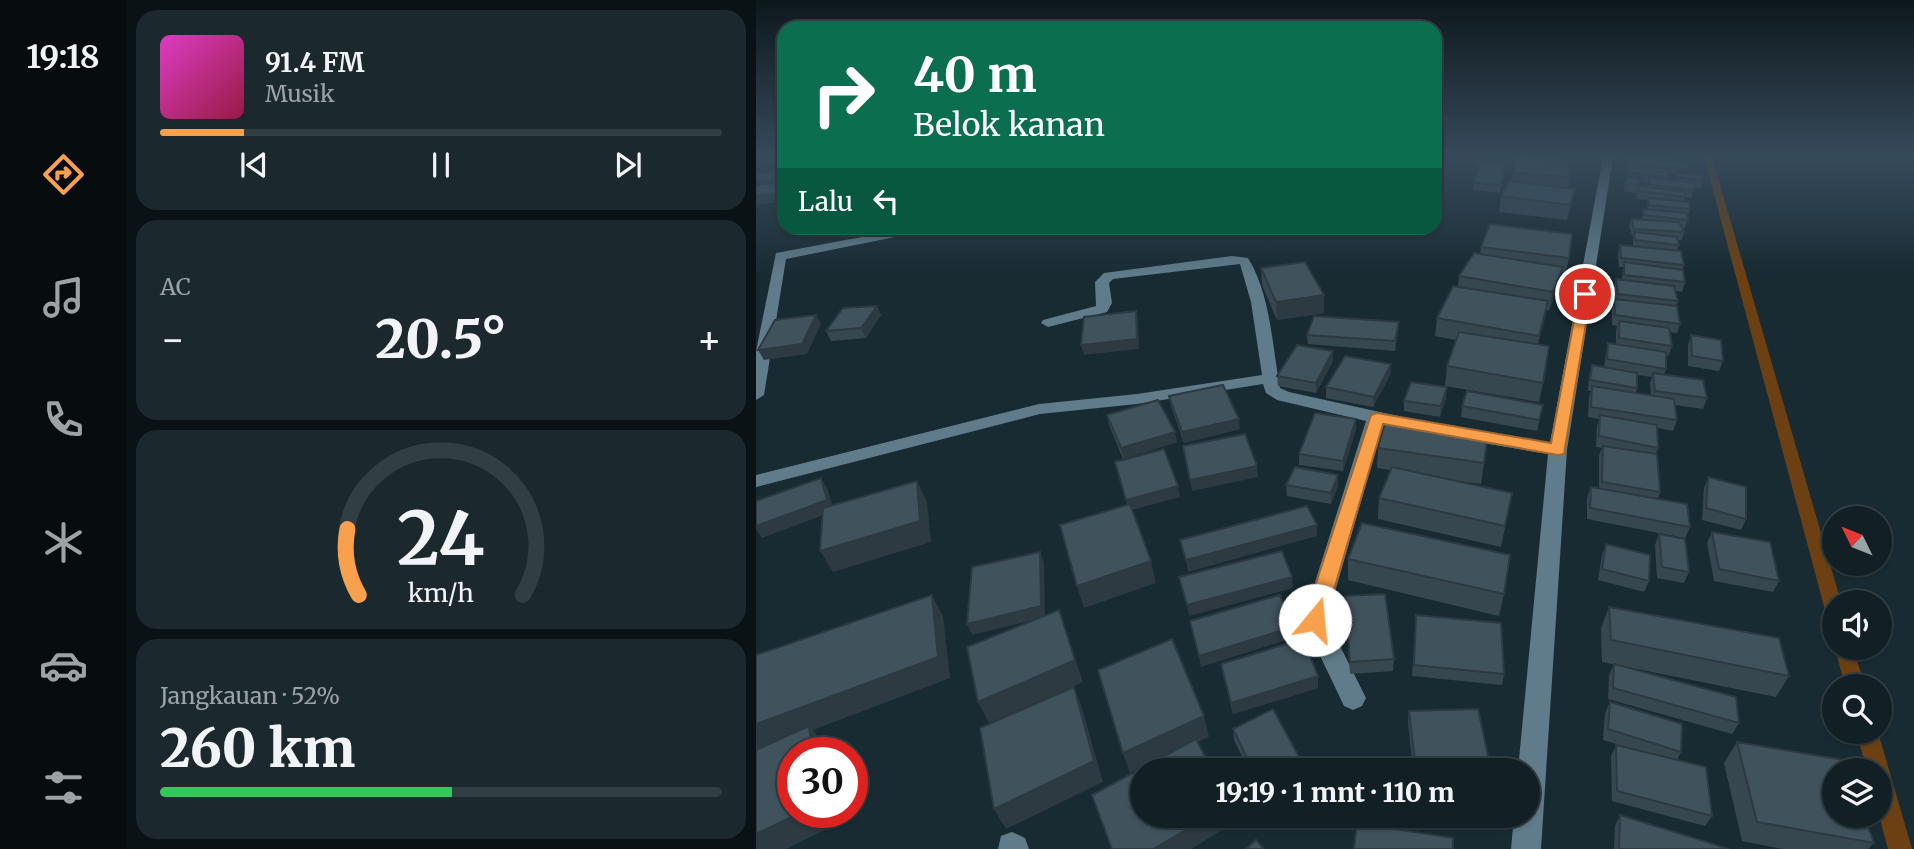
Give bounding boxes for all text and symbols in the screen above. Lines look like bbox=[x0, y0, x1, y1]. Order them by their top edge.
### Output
text: 19:18 bbox=[26, 37, 100, 77]
text: 40 m bbox=[913, 44, 1037, 105]
text: 91.4 FM bbox=[265, 46, 364, 79]
icon: right bbox=[798, 49, 889, 140]
text: Musik bbox=[265, 79, 335, 108]
text: Belok kanan bbox=[913, 105, 1105, 145]
icon: previous bbox=[235, 146, 273, 184]
icon: pause bbox=[422, 146, 460, 184]
icon: next bbox=[609, 146, 647, 184]
icon: directions bbox=[39, 150, 88, 199]
icon: left bbox=[867, 182, 905, 220]
text: Lalu bbox=[798, 185, 853, 218]
pin bbox=[1555, 264, 1615, 324]
text: AC bbox=[160, 272, 191, 301]
icon: music bbox=[39, 273, 88, 322]
icon: arrive bbox=[1566, 275, 1604, 313]
text: 20.5° bbox=[375, 307, 507, 372]
text: − bbox=[160, 316, 185, 363]
text: + bbox=[697, 316, 722, 363]
icon: phone bbox=[39, 395, 88, 444]
text: 24 bbox=[397, 494, 485, 586]
north arrow bbox=[1822, 506, 1892, 576]
map controls bbox=[1822, 506, 1892, 828]
icon: climate bbox=[39, 518, 88, 567]
text: km/h bbox=[408, 577, 474, 609]
position arrow bbox=[1278, 583, 1352, 657]
button: sound bbox=[1822, 590, 1892, 660]
icon: car bbox=[39, 641, 88, 690]
button: search bbox=[1822, 674, 1892, 744]
text: Jangkauan · 52% bbox=[160, 681, 340, 710]
text: 260 km bbox=[160, 716, 355, 781]
speed limit sign: 30 bbox=[777, 737, 868, 828]
button: layers bbox=[1822, 758, 1892, 828]
icon: filters bbox=[39, 763, 88, 812]
text: 19:19 · 1 mnt · 110 m bbox=[1215, 776, 1455, 809]

